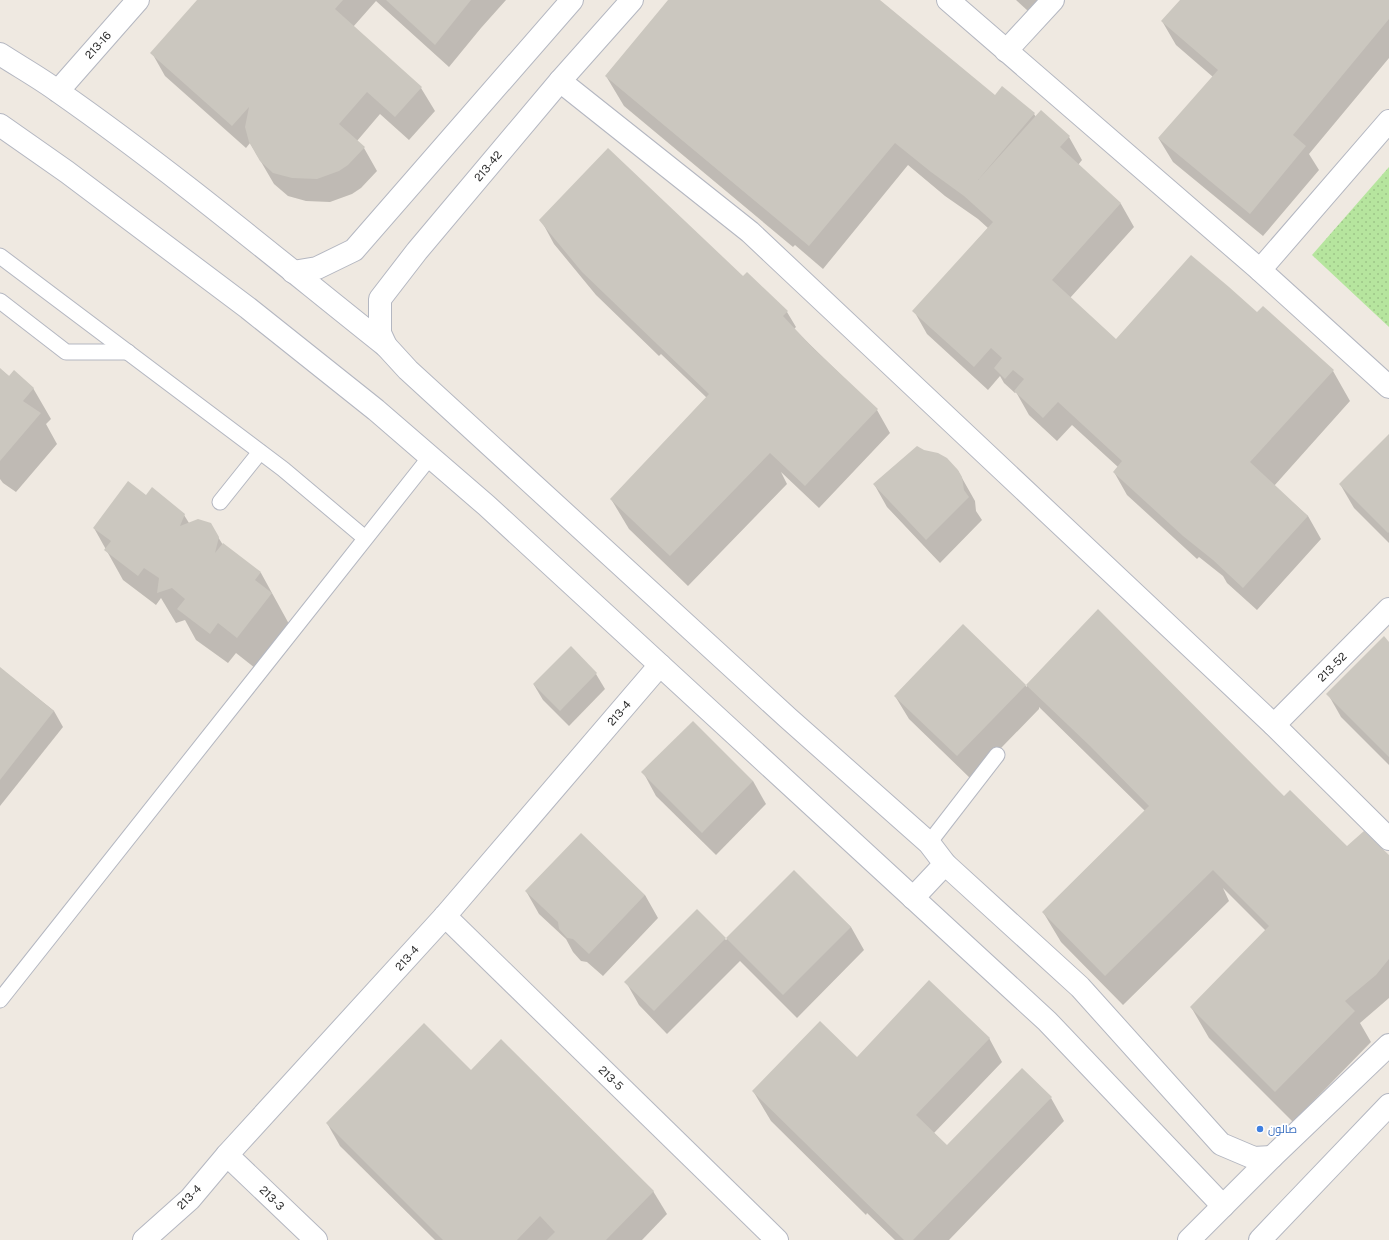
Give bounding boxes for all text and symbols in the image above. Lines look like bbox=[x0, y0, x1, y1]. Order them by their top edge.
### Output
street label: 213-16 bbox=[83, 29, 113, 61]
street label: 213-42 bbox=[472, 148, 504, 183]
street label: 213-52 bbox=[1315, 650, 1349, 684]
street label: 213-4 bbox=[605, 698, 633, 728]
street label: 213-4 bbox=[393, 943, 421, 973]
street label: 213-5 bbox=[596, 1064, 626, 1092]
place label: صالون bbox=[1268, 1123, 1297, 1136]
marker: صالون bbox=[1255, 1124, 1265, 1134]
street label: 213-4 bbox=[175, 1182, 203, 1212]
street label: 213-3 bbox=[257, 1184, 287, 1212]

